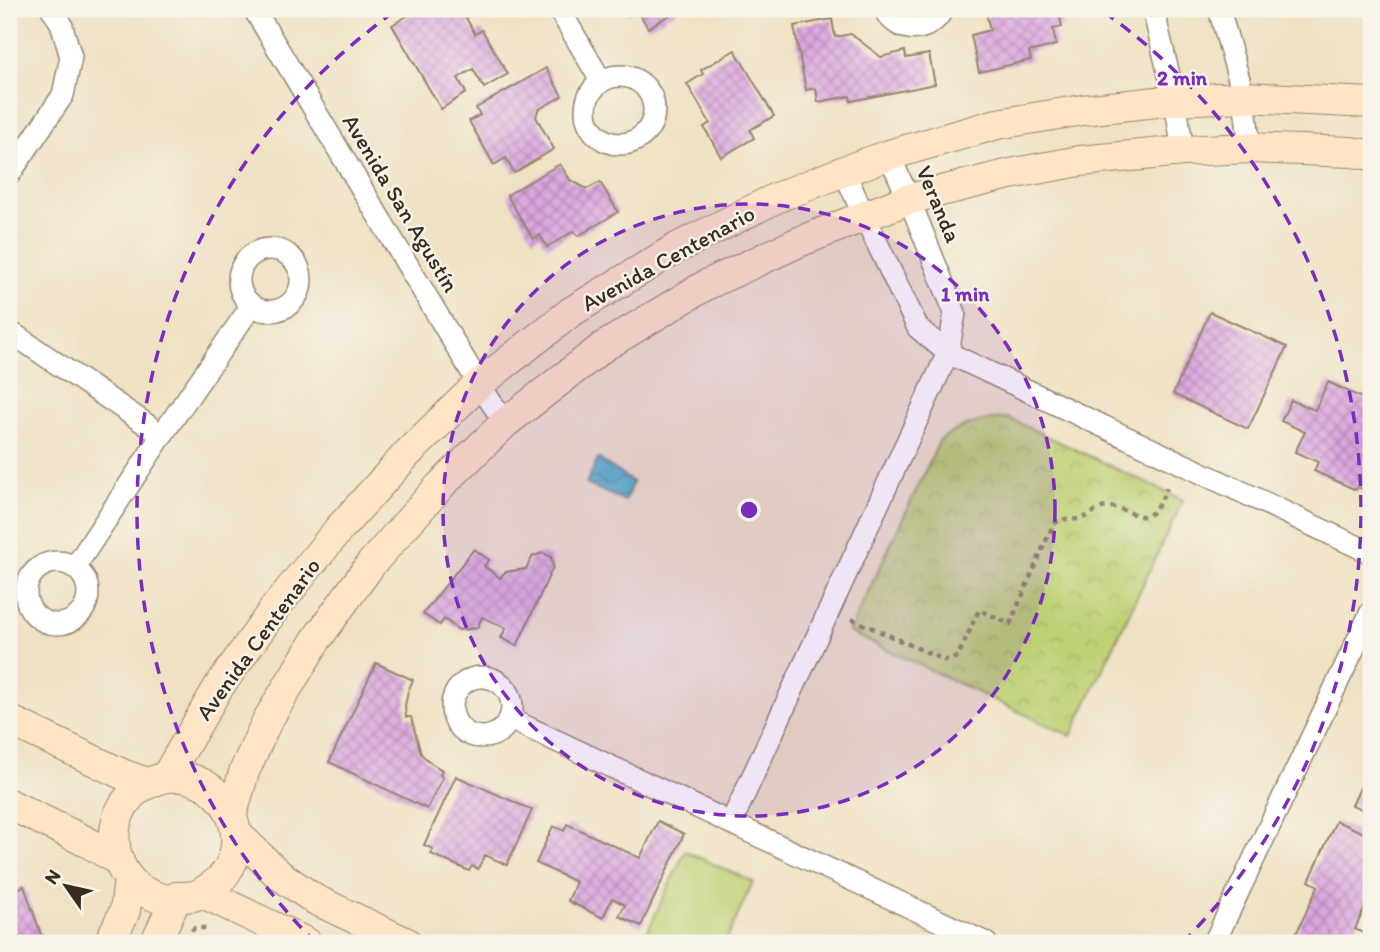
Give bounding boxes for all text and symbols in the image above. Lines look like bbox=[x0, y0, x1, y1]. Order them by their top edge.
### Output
text: 2 min bbox=[1157, 65, 1208, 90]
street label: Avenida San Agustín bbox=[337, 109, 465, 297]
street label: Veranda bbox=[910, 161, 968, 247]
street label: Avenida Centenario bbox=[576, 199, 760, 317]
text: 1 min bbox=[941, 281, 990, 306]
centre of rings bbox=[737, 498, 761, 522]
street label: Avenida Centenario bbox=[190, 552, 326, 726]
north arrow bbox=[32, 850, 102, 920]
text: N bbox=[39, 865, 65, 889]

